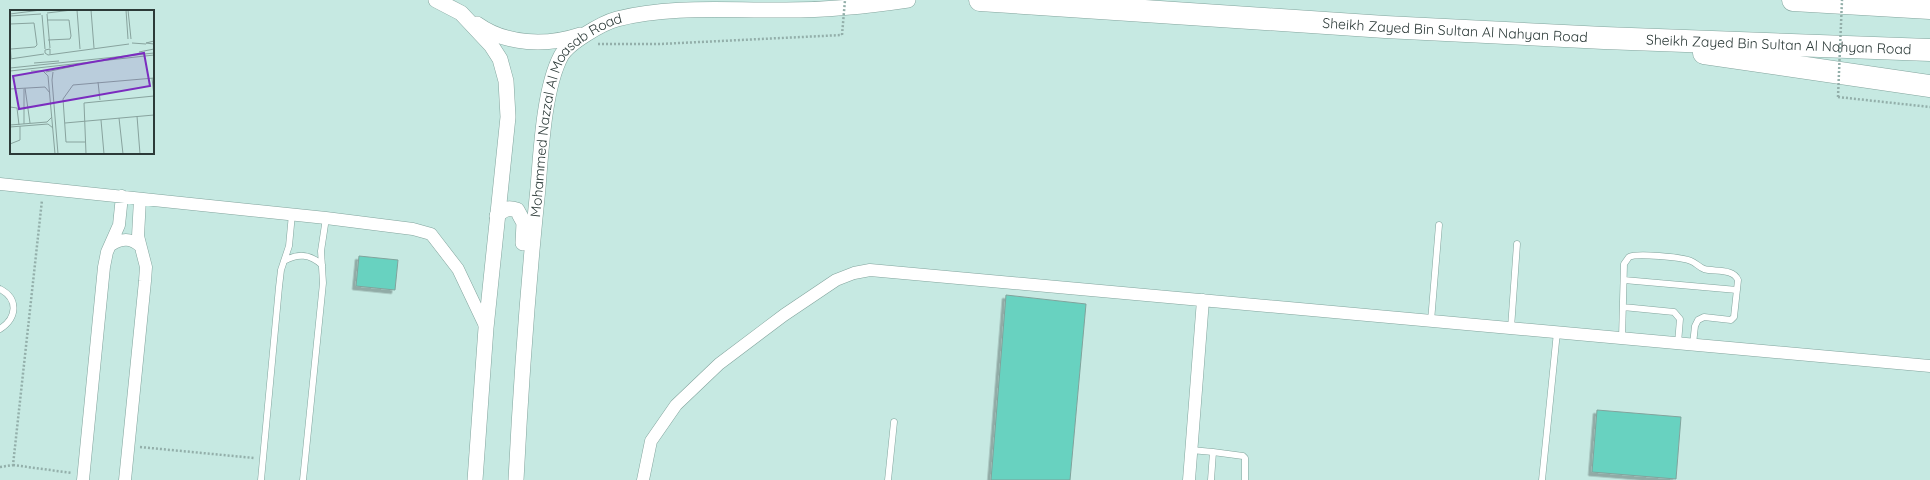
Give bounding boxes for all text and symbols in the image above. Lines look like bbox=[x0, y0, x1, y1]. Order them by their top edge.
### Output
street label: Mohammed Nazzal Al Moasab Road bbox=[526, 9, 624, 218]
inset map bbox=[10, 10, 154, 154]
street label: Sheikh Zayed Bin Sultan Al Nahyan Road bbox=[1322, 14, 1588, 46]
street label: Sheikh Zayed Bin Sultan Al Nahyan Road bbox=[1646, 31, 1912, 58]

